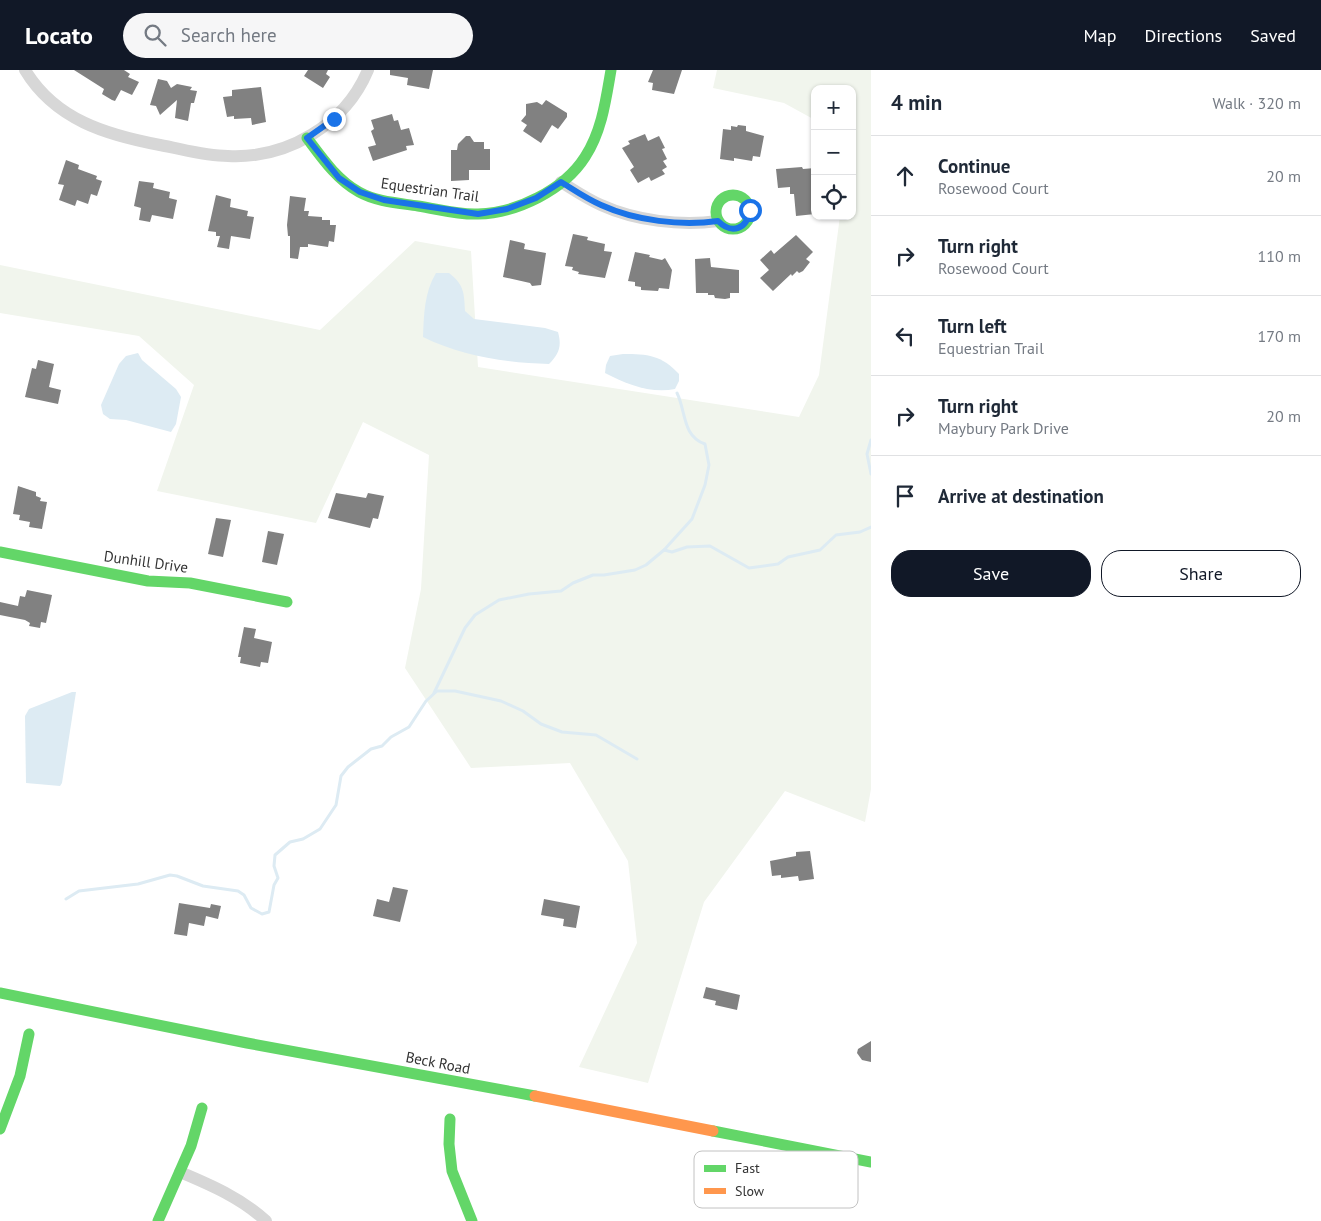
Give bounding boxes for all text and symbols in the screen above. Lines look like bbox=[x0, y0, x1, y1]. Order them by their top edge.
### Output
search box bbox=[123, 13, 473, 58]
text: Locato bbox=[25, 20, 93, 51]
icon: search bbox=[141, 21, 169, 49]
text: Search here bbox=[181, 23, 277, 47]
text: Map bbox=[1084, 24, 1116, 47]
text: Directions bbox=[1144, 24, 1222, 47]
text: Saved bbox=[1250, 24, 1296, 47]
map controls bbox=[811, 85, 856, 220]
button: + bbox=[811, 85, 856, 130]
text: 4 min bbox=[891, 89, 942, 116]
text: Walk · 320 m bbox=[1212, 93, 1301, 113]
route end bbox=[323, 108, 346, 131]
button: − bbox=[811, 130, 856, 175]
text: Continue bbox=[938, 154, 1010, 178]
icon: ahead bbox=[891, 162, 919, 190]
text: 20 m bbox=[1266, 166, 1301, 186]
street label: Equestrian Trail bbox=[380, 173, 481, 206]
button: locate bbox=[811, 175, 856, 220]
text: Rosewood Court bbox=[938, 178, 1049, 198]
route start bbox=[739, 199, 762, 222]
text: Turn right bbox=[938, 234, 1018, 258]
icon: right bbox=[891, 242, 919, 270]
text: 110 m bbox=[1258, 246, 1301, 266]
text: Rosewood Court bbox=[938, 258, 1049, 278]
text: Turn left bbox=[938, 314, 1007, 338]
icon: left bbox=[891, 322, 919, 350]
text: 170 m bbox=[1258, 326, 1301, 346]
text: Equestrian Trail bbox=[938, 338, 1044, 358]
text: Turn right bbox=[938, 394, 1018, 418]
icon: right bbox=[891, 402, 919, 430]
text: 20 m bbox=[1266, 406, 1301, 426]
text: Maybury Park Drive bbox=[938, 418, 1069, 438]
icon: arrive bbox=[891, 482, 919, 510]
text: Arrive at destination bbox=[938, 484, 1104, 508]
street label: Dunhill Drive bbox=[103, 546, 189, 577]
button: Save bbox=[891, 550, 1091, 597]
button: Share bbox=[1101, 550, 1301, 597]
street label: Beck Road bbox=[404, 1047, 472, 1078]
legend bbox=[694, 1151, 858, 1208]
text: Fast bbox=[735, 1159, 760, 1177]
text: Slow bbox=[735, 1182, 765, 1200]

